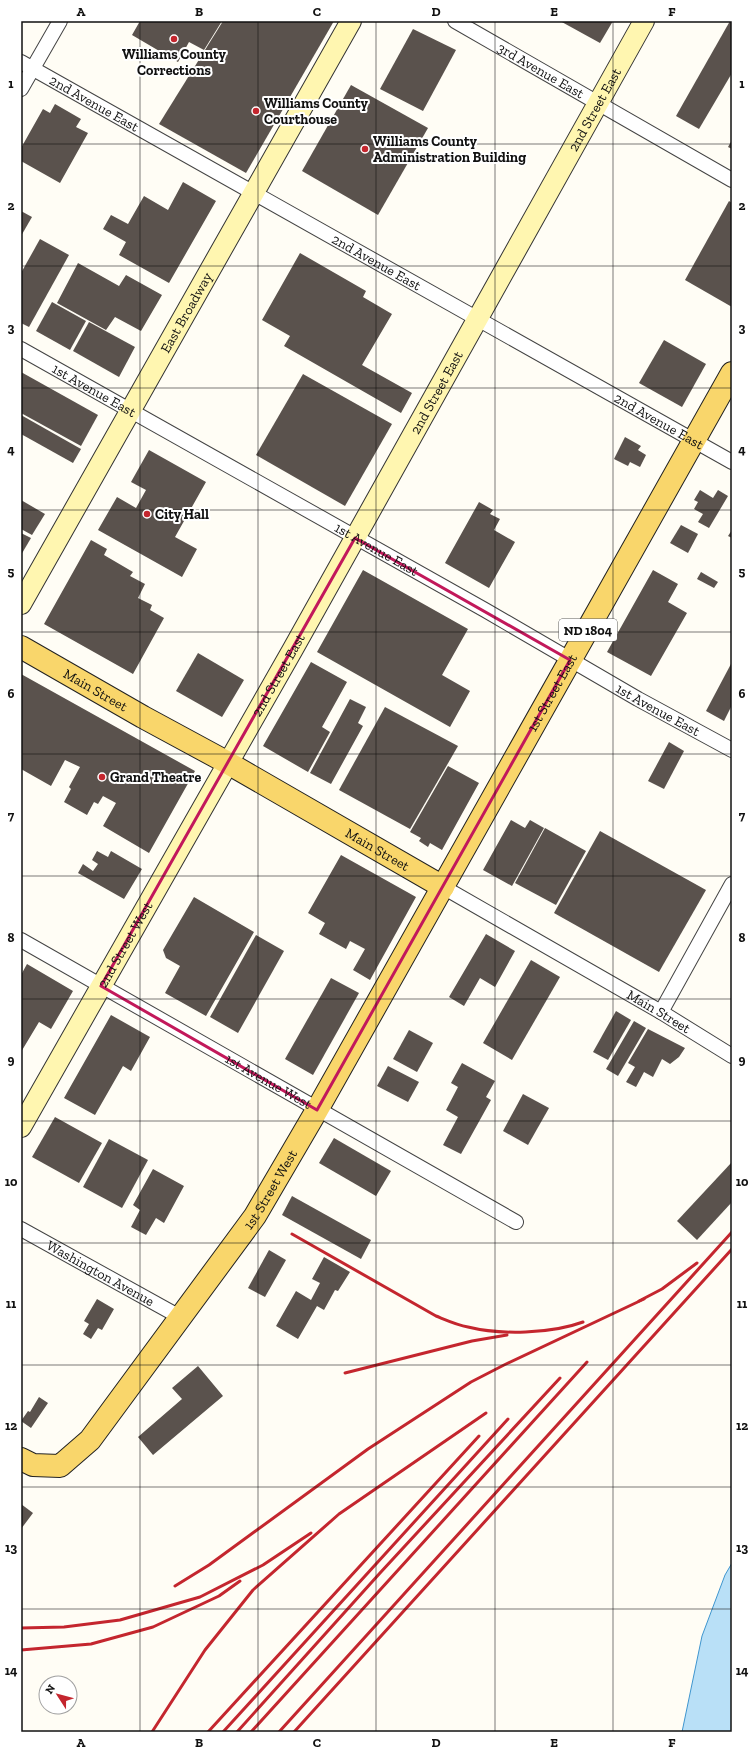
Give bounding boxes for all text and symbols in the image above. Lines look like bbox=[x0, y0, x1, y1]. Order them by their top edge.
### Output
text: A bbox=[77, 4, 86, 19]
text: B bbox=[195, 4, 203, 19]
text: C bbox=[313, 4, 321, 19]
text: D bbox=[431, 4, 441, 19]
text: E bbox=[550, 4, 558, 19]
text: F bbox=[668, 4, 676, 19]
marker: Williams County Corrections bbox=[169, 34, 179, 44]
street label: 3rd Avenue East bbox=[494, 39, 588, 103]
place label: Williams County Corrections bbox=[122, 46, 227, 79]
street label: 2nd Street East bbox=[565, 64, 625, 154]
street label: 2nd Avenue East bbox=[46, 72, 142, 136]
text: 1 bbox=[8, 76, 14, 91]
text: 1 bbox=[739, 76, 745, 91]
place label: Williams County Courthouse bbox=[264, 95, 369, 128]
marker: Williams County Courthouse bbox=[251, 106, 261, 116]
place label: Williams County Administration Building bbox=[373, 133, 526, 166]
marker: Williams County Administration Building bbox=[360, 144, 370, 154]
text: 2 bbox=[8, 198, 15, 213]
text: 2 bbox=[739, 198, 746, 213]
street label: 2nd Avenue East bbox=[329, 231, 425, 295]
street label: East Broadway bbox=[157, 269, 216, 356]
text: 3 bbox=[8, 320, 15, 335]
text: 3 bbox=[739, 320, 746, 335]
street label: 2nd Street East bbox=[407, 347, 467, 437]
street label: 1st Avenue East bbox=[49, 360, 140, 421]
street label: 2nd Avenue East bbox=[611, 390, 707, 454]
text: 4 bbox=[7, 442, 15, 457]
text: 4 bbox=[738, 442, 746, 457]
place label: City Hall bbox=[155, 506, 209, 523]
marker: City Hall bbox=[142, 509, 152, 519]
street label: 1st Avenue East bbox=[331, 519, 422, 580]
text: 5 bbox=[8, 564, 15, 579]
text: 5 bbox=[739, 564, 746, 579]
road number: ND 1804 bbox=[559, 619, 617, 641]
street label: 2nd Street East bbox=[248, 630, 309, 720]
street label: 1st Street East bbox=[524, 650, 581, 735]
street label: Main Street bbox=[60, 665, 131, 716]
street label: 1st Avenue East bbox=[613, 680, 703, 740]
text: 6 bbox=[8, 686, 15, 701]
text: 6 bbox=[739, 686, 746, 701]
place label: Grand Theatre bbox=[110, 769, 202, 786]
marker: Grand Theatre bbox=[97, 772, 107, 782]
text: 7 bbox=[8, 808, 15, 823]
text: 7 bbox=[739, 808, 746, 823]
street label: Main Street bbox=[342, 825, 413, 875]
street label: 2nd Street West bbox=[94, 898, 157, 991]
text: 8 bbox=[7, 930, 15, 945]
text: 8 bbox=[738, 930, 746, 945]
street label: Main Street bbox=[624, 986, 694, 1038]
street label: 1st Avenue West bbox=[222, 1050, 315, 1113]
text: 9 bbox=[8, 1052, 15, 1067]
text: 9 bbox=[739, 1052, 746, 1067]
street label: 1st Street West bbox=[240, 1146, 301, 1233]
text: 10 bbox=[5, 1174, 18, 1189]
text: 10 bbox=[736, 1174, 749, 1189]
street label: Washington Avenue bbox=[44, 1237, 158, 1310]
text: 11 bbox=[6, 1296, 17, 1311]
text: 11 bbox=[737, 1296, 748, 1311]
text: 12 bbox=[5, 1418, 17, 1433]
text: 12 bbox=[736, 1418, 748, 1433]
text: 13 bbox=[5, 1540, 17, 1555]
text: 13 bbox=[736, 1540, 748, 1555]
text: 14 bbox=[5, 1663, 18, 1678]
text: 14 bbox=[736, 1663, 749, 1678]
north arrow bbox=[38, 1675, 78, 1715]
text: N bbox=[43, 1682, 58, 1697]
text: A bbox=[77, 1735, 86, 1750]
text: B bbox=[195, 1735, 203, 1750]
text: C bbox=[313, 1735, 321, 1750]
text: D bbox=[431, 1735, 441, 1750]
text: E bbox=[550, 1735, 558, 1750]
text: F bbox=[668, 1735, 676, 1750]

